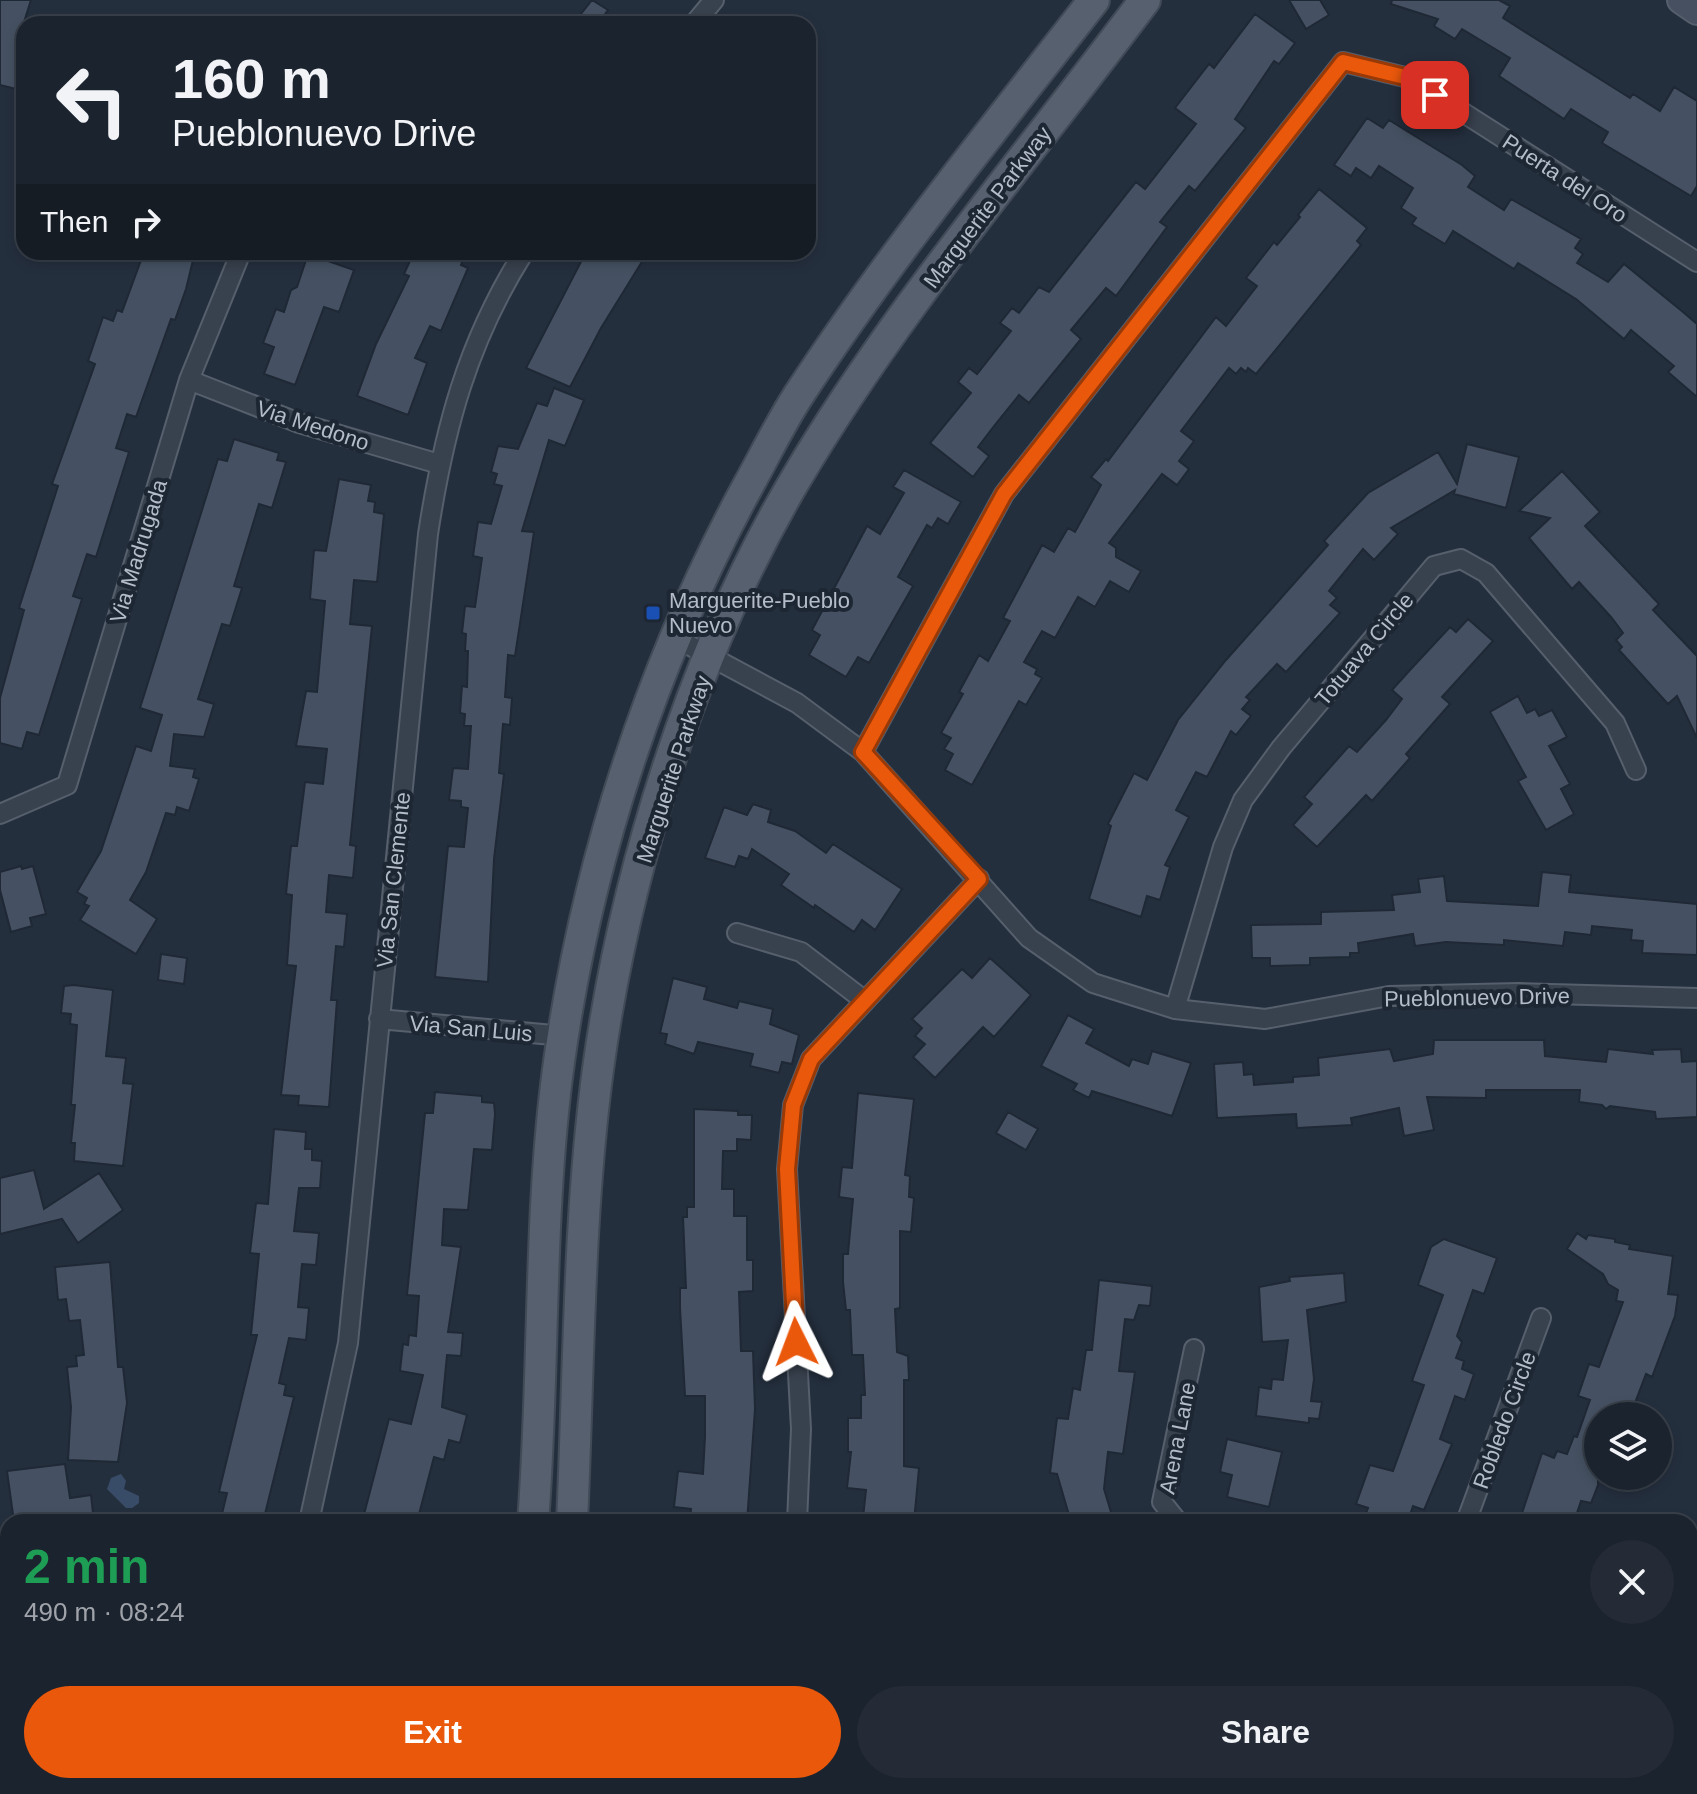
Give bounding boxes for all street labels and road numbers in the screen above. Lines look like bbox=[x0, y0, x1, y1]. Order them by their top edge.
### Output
street label: Marguerite Parkway bbox=[919, 122, 1056, 293]
street label: Puerta del Oro bbox=[1498, 129, 1632, 228]
street label: Via Medono bbox=[253, 396, 372, 455]
street label: Via Madrugada bbox=[105, 476, 172, 626]
street label: Totuava Circle bbox=[1310, 588, 1419, 711]
street label: Marguerite Parkway bbox=[631, 672, 716, 866]
street label: Via San Clemente bbox=[372, 791, 415, 969]
street label: Pueblonuevo Drive bbox=[1384, 983, 1570, 1012]
street label: Via San Luis bbox=[409, 1011, 533, 1046]
street label: Robledo Circle bbox=[1468, 1348, 1541, 1492]
street label: Arena Lane bbox=[1154, 1380, 1201, 1496]

